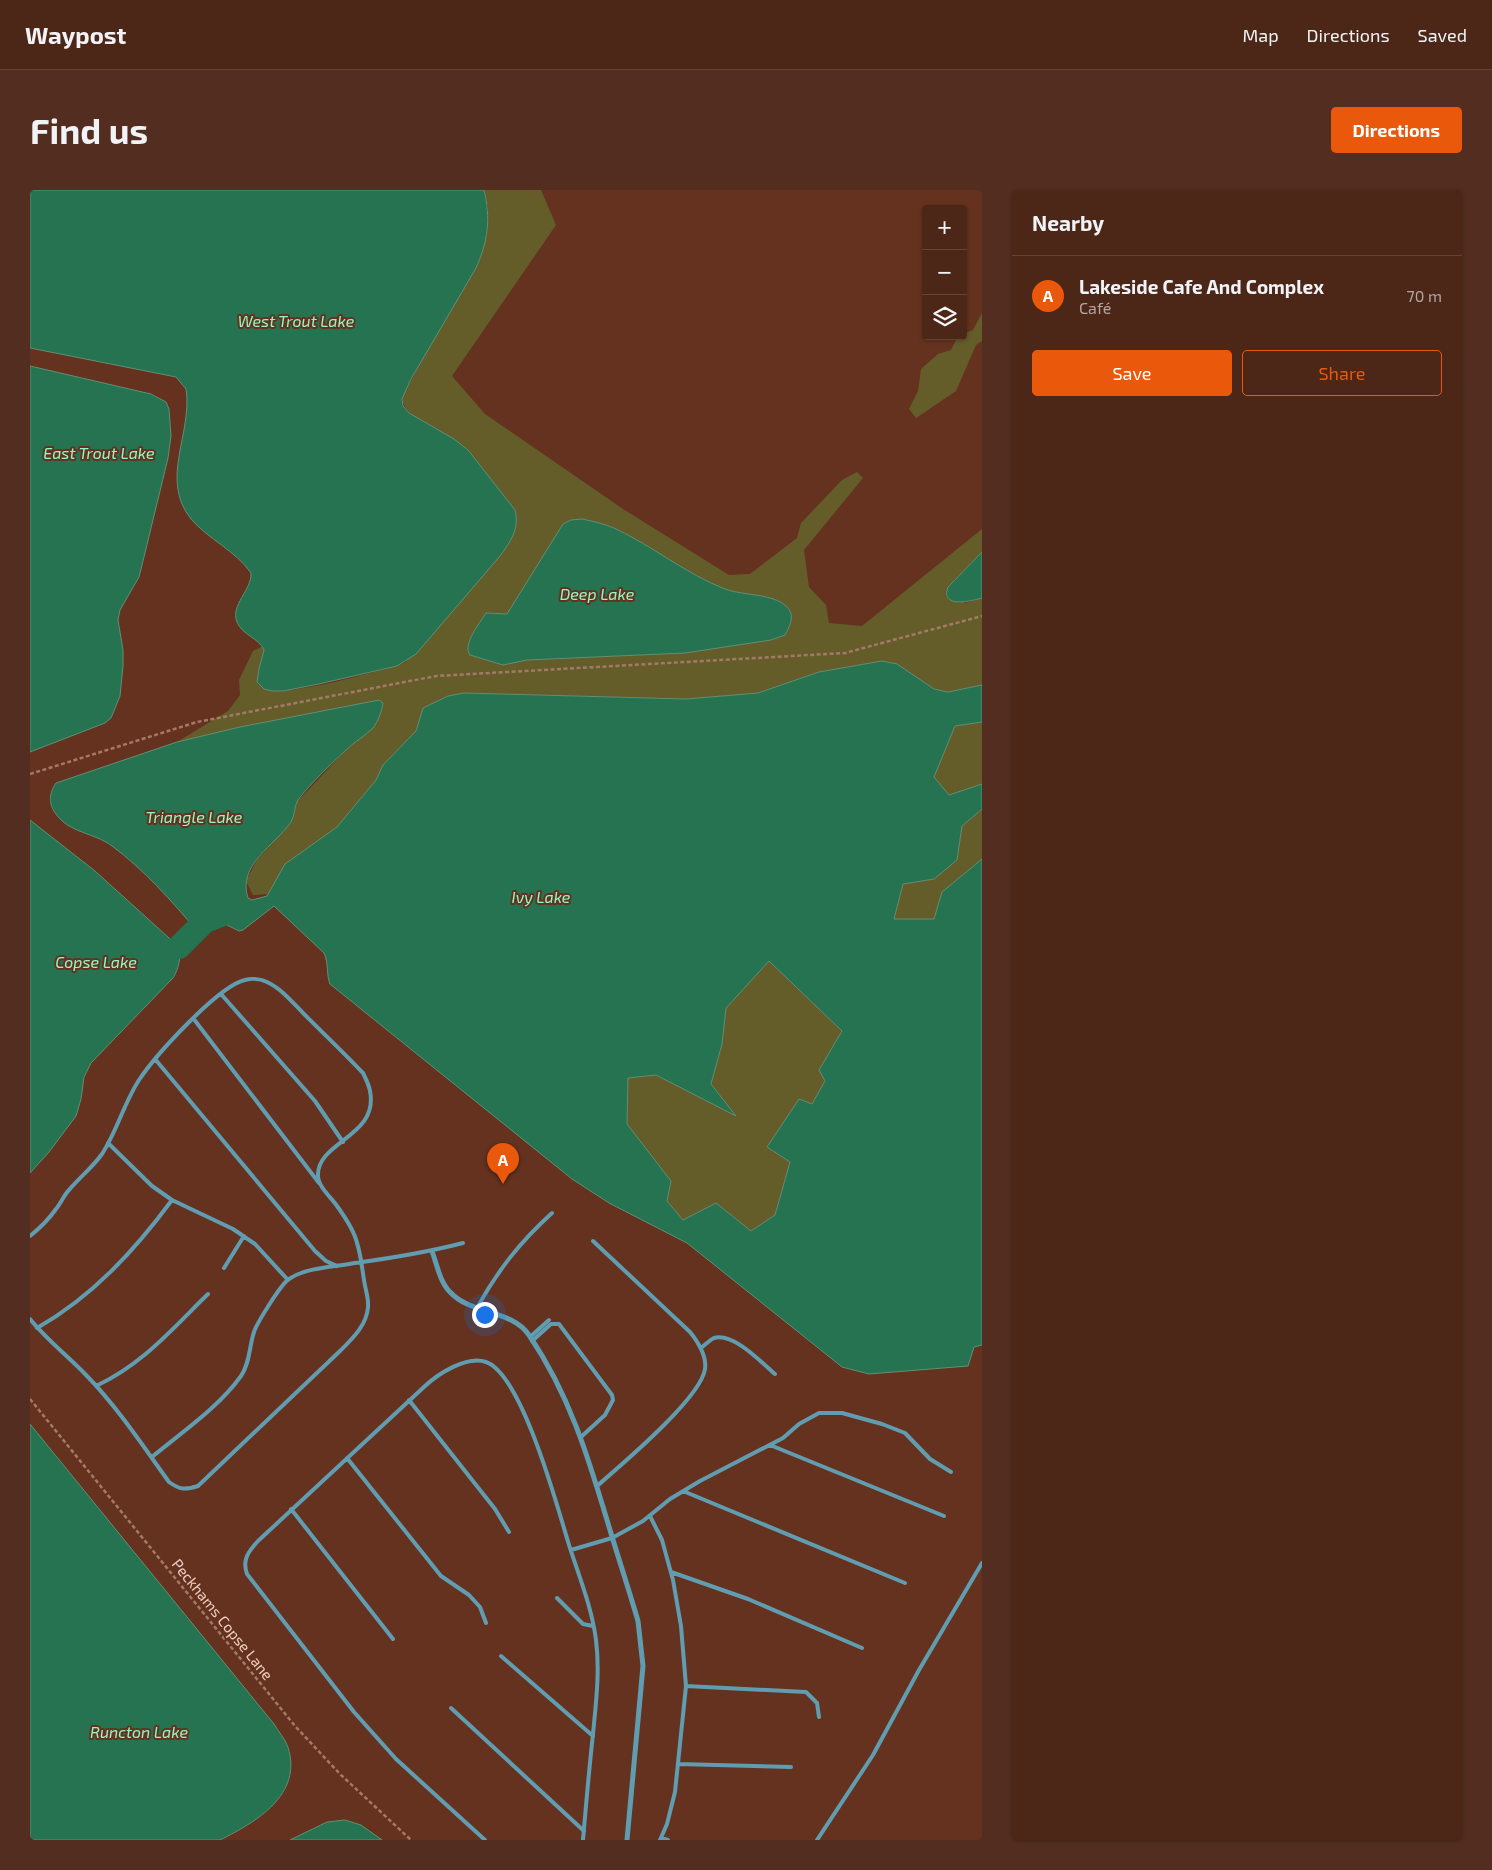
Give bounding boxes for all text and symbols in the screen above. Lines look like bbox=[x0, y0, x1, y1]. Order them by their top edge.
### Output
text: Waypost bbox=[25, 20, 126, 49]
text: Map bbox=[1242, 24, 1279, 46]
text: Directions bbox=[1307, 24, 1390, 46]
text: Saved bbox=[1418, 24, 1467, 46]
button: Directions bbox=[1331, 107, 1462, 153]
text: Find us bbox=[30, 109, 148, 151]
map controls bbox=[922, 205, 967, 340]
button: + bbox=[922, 205, 967, 250]
text: Nearby bbox=[1032, 210, 1104, 235]
button: − bbox=[922, 250, 967, 295]
text: Lakeside Cafe And Complex bbox=[1079, 275, 1324, 298]
text: A bbox=[1043, 286, 1053, 305]
text: 70 m bbox=[1407, 286, 1442, 305]
button: layers bbox=[922, 295, 967, 340]
text: Café bbox=[1079, 298, 1111, 317]
water label: West Trout Lake bbox=[238, 311, 355, 330]
button: Save bbox=[1032, 350, 1232, 396]
button: Share bbox=[1242, 350, 1442, 396]
water label: East Trout Lake bbox=[43, 443, 155, 462]
water label: Deep Lake bbox=[560, 584, 635, 603]
water label: Triangle Lake bbox=[146, 807, 243, 826]
water label: Ivy Lake bbox=[512, 887, 571, 907]
water label: Copse Lake bbox=[55, 952, 137, 971]
pin: A bbox=[487, 1143, 519, 1184]
your location bbox=[472, 1302, 498, 1328]
street label: Peckhams Copse Lane bbox=[169, 1555, 277, 1683]
water label: Runcton Lake bbox=[90, 1722, 188, 1741]

